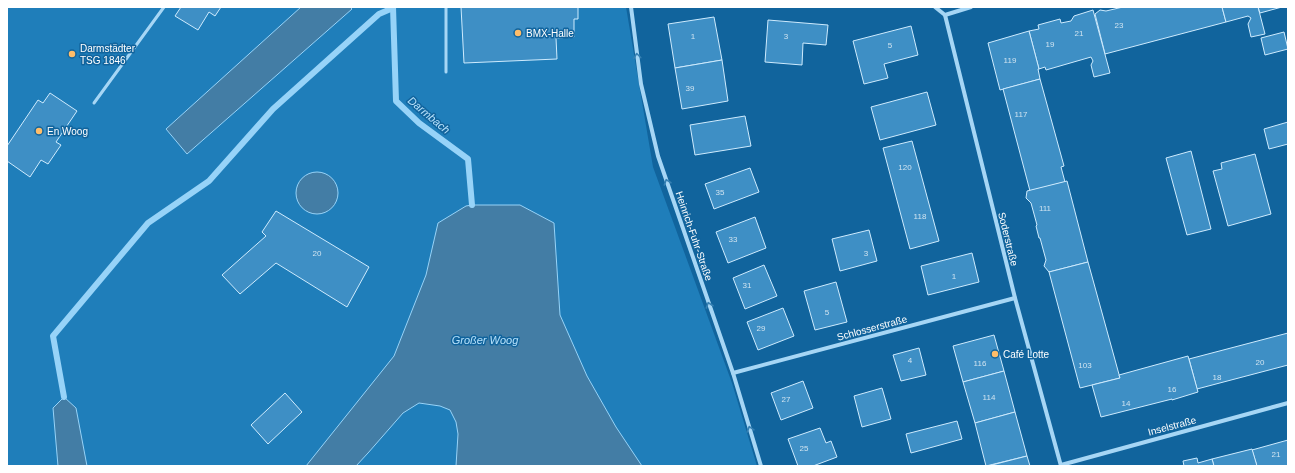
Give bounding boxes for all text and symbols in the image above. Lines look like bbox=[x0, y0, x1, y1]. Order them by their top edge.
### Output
house number: 23 bbox=[1115, 21, 1124, 30]
marker: BMX-Halle bbox=[513, 28, 523, 38]
place label: BMX-Halle bbox=[526, 28, 574, 39]
house number: 21 bbox=[1075, 29, 1084, 38]
house number: 1 bbox=[691, 32, 696, 41]
house number: 3 bbox=[784, 32, 789, 41]
house number: 19 bbox=[1046, 40, 1055, 49]
house number: 5 bbox=[888, 41, 893, 50]
place label: Darmstädter TSG 1846 bbox=[80, 43, 136, 66]
marker: Darmstädter TSG 1846 bbox=[67, 49, 77, 59]
one-way arrow bbox=[633, 53, 642, 59]
house number: 119 bbox=[1004, 56, 1017, 65]
house number: 39 bbox=[686, 84, 695, 93]
water label: Darmbach bbox=[406, 94, 452, 136]
house number: 117 bbox=[1015, 110, 1028, 119]
marker: En Woog bbox=[34, 126, 44, 136]
place label: En Woog bbox=[47, 126, 88, 137]
house number: 120 bbox=[898, 163, 912, 172]
one-way arrow bbox=[663, 179, 672, 186]
house number: 35 bbox=[716, 188, 725, 197]
street label: Heinrich-Fuhr-Straße bbox=[674, 190, 715, 283]
house number: 111 bbox=[1039, 204, 1052, 213]
street label: Soderstraße bbox=[996, 211, 1020, 267]
house number: 118 bbox=[914, 212, 927, 221]
house number: 33 bbox=[729, 235, 738, 244]
house number: 20 bbox=[313, 249, 322, 258]
house number: 3 bbox=[864, 249, 869, 258]
house number: 1 bbox=[952, 272, 957, 281]
house number: 31 bbox=[743, 281, 752, 290]
one-way arrow bbox=[706, 302, 714, 309]
house number: 5 bbox=[825, 308, 830, 317]
street label: Schlosserstraße bbox=[836, 313, 909, 343]
house number: 29 bbox=[757, 324, 766, 333]
water label: Großer Woog bbox=[452, 334, 519, 346]
marker: Café Lotte bbox=[990, 349, 1000, 359]
place label: Café Lotte bbox=[1003, 349, 1050, 360]
house number: 4 bbox=[908, 356, 913, 365]
house number: 20 bbox=[1256, 358, 1265, 367]
house number: 116 bbox=[974, 359, 987, 368]
house number: 103 bbox=[1078, 361, 1092, 370]
house number: 18 bbox=[1213, 373, 1222, 382]
house number: 16 bbox=[1168, 385, 1177, 394]
house number: 114 bbox=[983, 393, 996, 402]
house number: 27 bbox=[782, 395, 791, 404]
house number: 14 bbox=[1122, 399, 1131, 408]
street label: Inselstraße bbox=[1147, 414, 1198, 438]
one-way arrow bbox=[746, 425, 755, 432]
house number: 25 bbox=[800, 444, 809, 453]
house number: 21 bbox=[1272, 450, 1281, 459]

